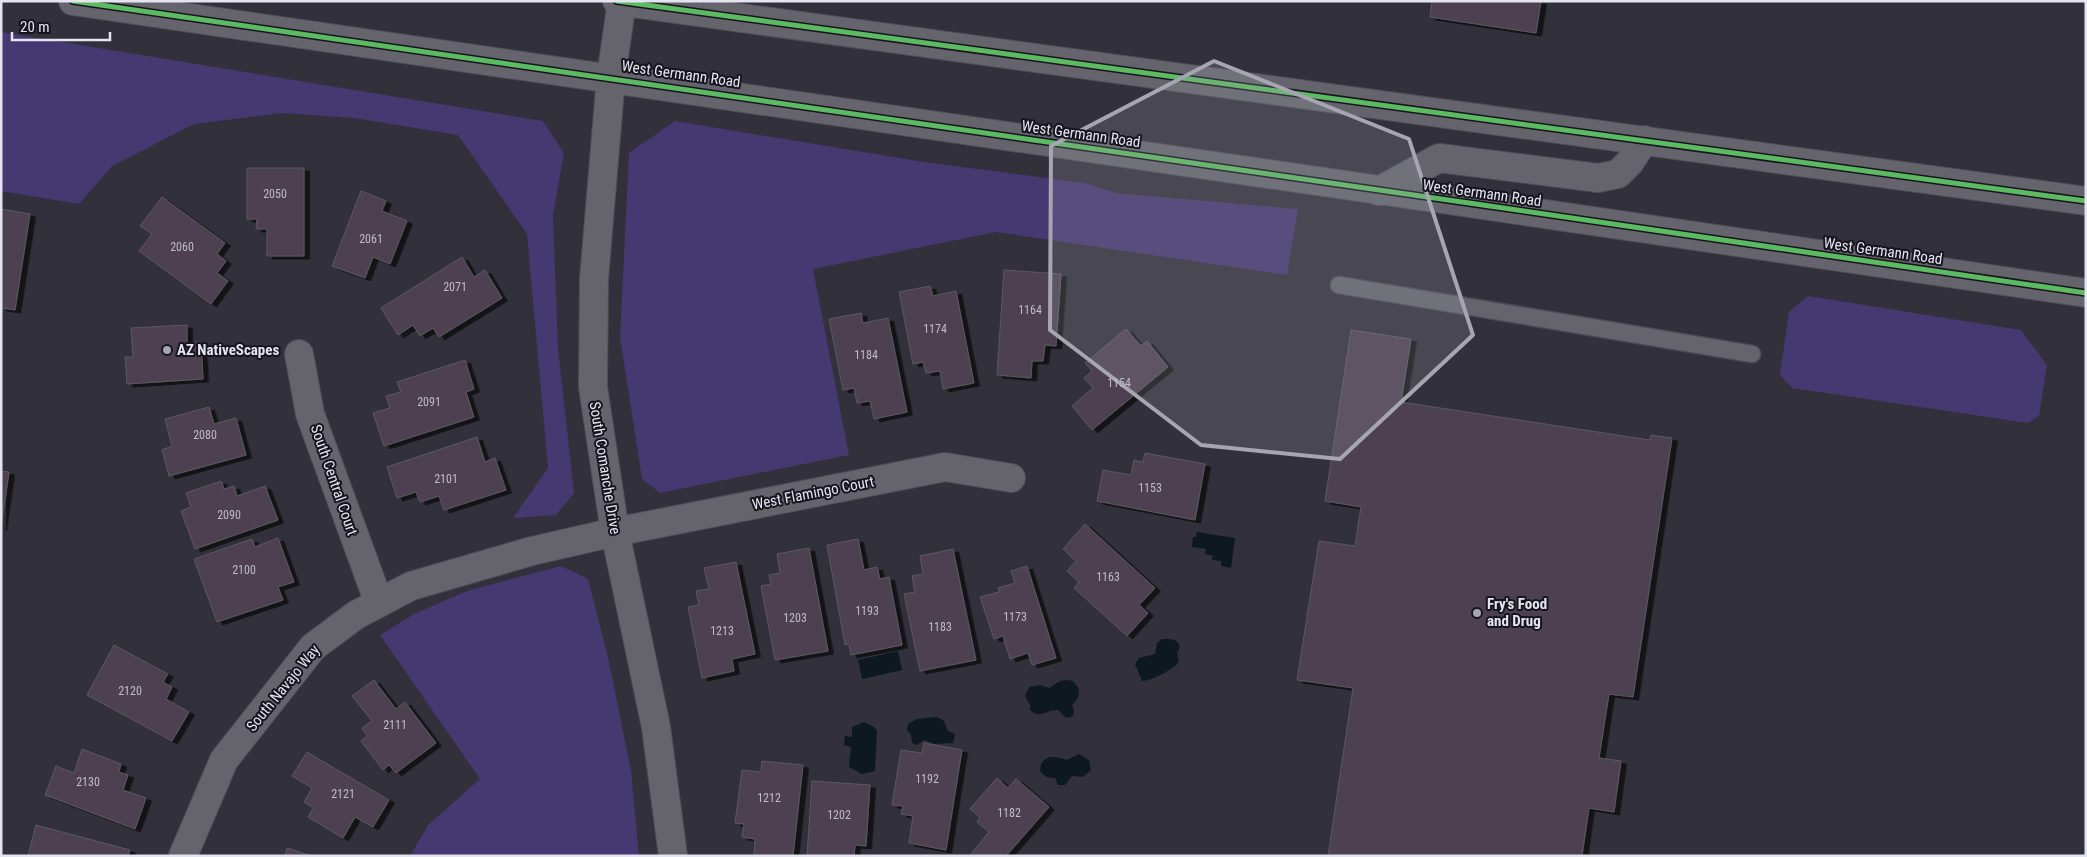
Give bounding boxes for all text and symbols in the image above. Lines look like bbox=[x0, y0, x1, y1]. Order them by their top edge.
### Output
scale bar bbox=[12, 10, 110, 42]
text: 20 m bbox=[20, 18, 50, 36]
street label: West Germann Road bbox=[620, 57, 742, 91]
street label: West Germann Road bbox=[1020, 117, 1142, 151]
street label: West Germann Road bbox=[1421, 176, 1543, 210]
house number: 2050 bbox=[263, 187, 287, 201]
house number: 2061 bbox=[359, 232, 383, 246]
street label: West Germann Road bbox=[1822, 234, 1944, 268]
house number: 2060 bbox=[170, 240, 194, 254]
house number: 2071 bbox=[443, 280, 467, 294]
house number: 1164 bbox=[1018, 303, 1042, 317]
house number: 1174 bbox=[923, 322, 947, 336]
place label: AZ NativeScapes bbox=[177, 341, 279, 359]
marker: AZ NativeScapes bbox=[161, 344, 173, 356]
house number: 1184 bbox=[854, 348, 878, 362]
house number: 1154 bbox=[1107, 376, 1131, 390]
house number: 2091 bbox=[417, 395, 441, 409]
street label: South Comanche Drive bbox=[586, 400, 624, 536]
street label: South Central Court bbox=[307, 422, 361, 538]
house number: 2080 bbox=[193, 428, 217, 442]
house number: 2101 bbox=[434, 472, 458, 486]
street label: West Flamingo Court bbox=[751, 472, 875, 514]
house number: 1153 bbox=[1138, 481, 1162, 495]
house number: 2090 bbox=[217, 508, 241, 522]
house number: 2100 bbox=[232, 563, 256, 577]
house number: 1163 bbox=[1096, 570, 1120, 584]
place label: Fry's Food and Drug bbox=[1487, 595, 1547, 630]
house number: 1193 bbox=[855, 604, 879, 618]
marker: Fry's Food and Drug bbox=[1471, 607, 1483, 619]
house number: 1173 bbox=[1003, 610, 1027, 624]
house number: 1203 bbox=[783, 611, 807, 625]
house number: 1183 bbox=[928, 620, 952, 634]
house number: 1213 bbox=[710, 624, 734, 638]
street label: South Navajo Way bbox=[243, 641, 323, 735]
house number: 2120 bbox=[118, 684, 142, 698]
house number: 2111 bbox=[383, 718, 407, 732]
house number: 1192 bbox=[915, 772, 939, 786]
house number: 2130 bbox=[76, 775, 100, 789]
house number: 2121 bbox=[331, 787, 355, 801]
house number: 1212 bbox=[757, 791, 781, 805]
house number: 1182 bbox=[997, 806, 1021, 820]
house number: 1202 bbox=[827, 808, 851, 822]

